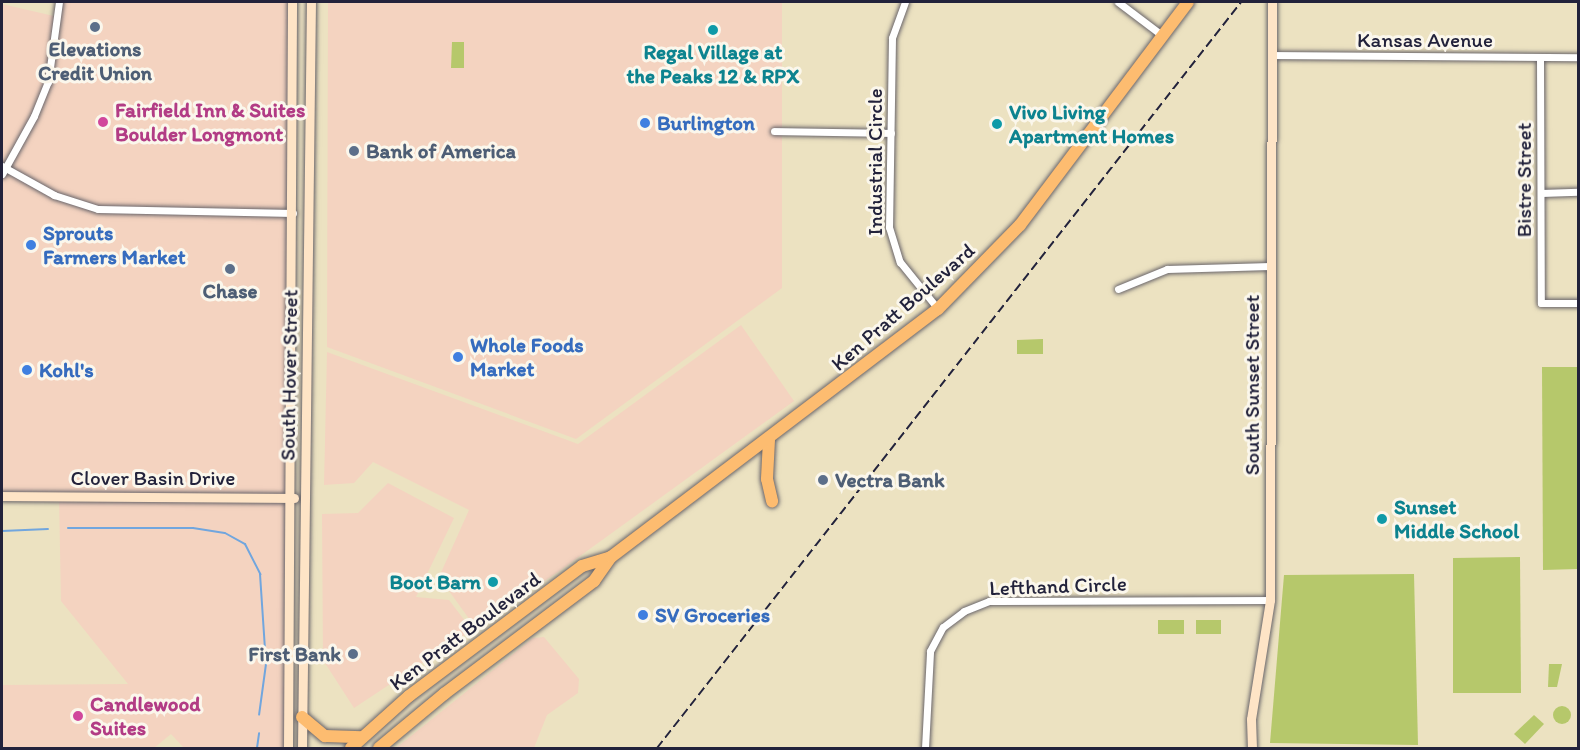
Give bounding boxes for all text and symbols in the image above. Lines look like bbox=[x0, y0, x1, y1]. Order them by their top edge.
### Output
marker: Elevations Credit Union bbox=[88, 20, 102, 34]
marker: Regal Village at the Peaks 12 & RPX bbox=[706, 23, 720, 37]
street label: Kansas Avenue bbox=[1357, 27, 1493, 53]
place label: Elevations Credit Union bbox=[38, 36, 152, 86]
place label: Regal Village at the Peaks 12 & RPX bbox=[627, 39, 799, 89]
street label: Industrial Circle bbox=[862, 88, 888, 236]
place label: Fairfield Inn & Suites Boulder Longmont bbox=[115, 97, 305, 147]
place label: Vivo Living Apartment Homes bbox=[1009, 99, 1174, 149]
place label: Burlington bbox=[657, 110, 755, 136]
marker: Fairfield Inn & Suites Boulder Longmont bbox=[96, 115, 110, 129]
marker: Burlington bbox=[638, 116, 652, 130]
marker: Vivo Living Apartment Homes bbox=[990, 117, 1004, 131]
street label: Bistre Street bbox=[1511, 123, 1537, 237]
place label: Bank of America bbox=[366, 138, 516, 164]
marker: Bank of America bbox=[347, 144, 361, 158]
place label: Sprouts Farmers Market bbox=[43, 220, 186, 270]
street label: Ken Pratt Boulevard bbox=[826, 237, 980, 377]
marker: Sprouts Farmers Market bbox=[24, 238, 38, 252]
marker: Chase bbox=[223, 262, 237, 276]
place label: Chase bbox=[202, 278, 258, 304]
street label: South Hover Street bbox=[275, 290, 303, 460]
street label: South Sunset Street bbox=[1239, 295, 1265, 475]
place label: Whole Foods Market bbox=[470, 332, 583, 382]
marker: Whole Foods Market bbox=[451, 350, 465, 364]
place label: Kohl's bbox=[39, 357, 94, 383]
marker: Kohl's bbox=[20, 363, 34, 377]
street label: Clover Basin Drive bbox=[70, 465, 236, 491]
place label: Vectra Bank bbox=[835, 467, 945, 493]
marker: Vectra Bank bbox=[816, 473, 830, 487]
place label: Sunset Middle School bbox=[1394, 494, 1519, 544]
marker: Sunset Middle School bbox=[1375, 512, 1389, 526]
street label: Ken Pratt Boulevard bbox=[384, 566, 546, 696]
place label: Boot Barn bbox=[389, 569, 481, 595]
street label: Lefthand Circle bbox=[989, 571, 1127, 601]
marker: Boot Barn bbox=[486, 575, 500, 589]
place label: SV Groceries bbox=[655, 602, 770, 628]
marker: SV Groceries bbox=[636, 608, 650, 622]
place label: First Bank bbox=[247, 641, 341, 667]
marker: First Bank bbox=[346, 647, 360, 661]
place label: Candlewood Suites bbox=[90, 691, 200, 741]
marker: Candlewood Suites bbox=[71, 709, 85, 723]

